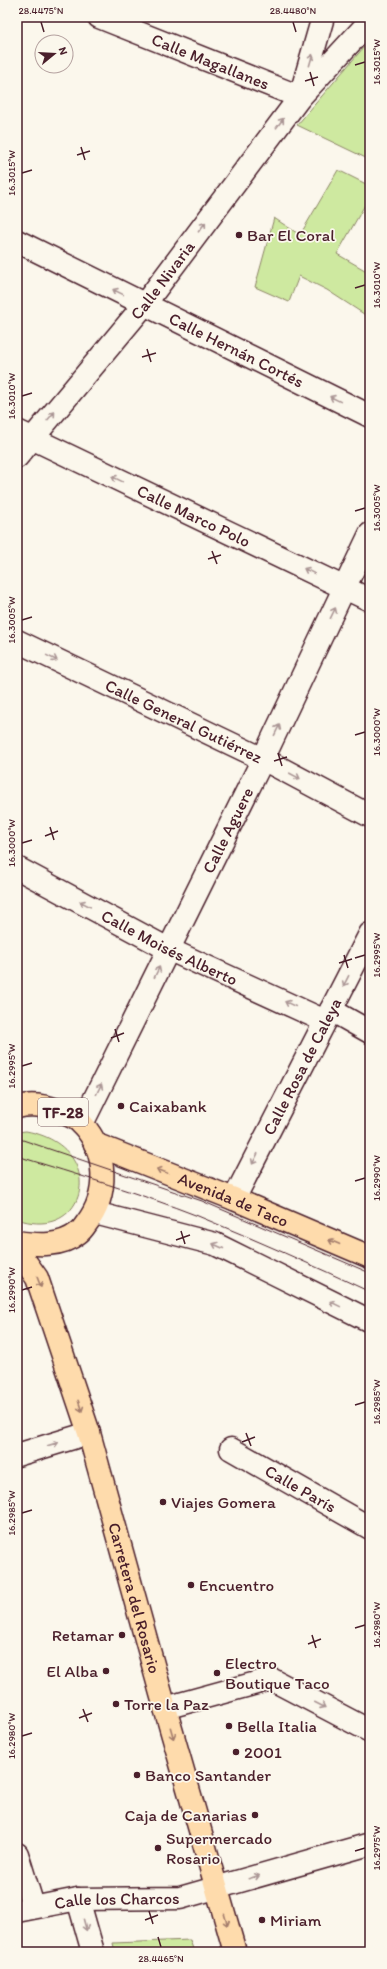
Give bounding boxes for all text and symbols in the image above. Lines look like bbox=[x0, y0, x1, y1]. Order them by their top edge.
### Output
text: 28.4475°N bbox=[18, 4, 64, 17]
text: 28.4480°N bbox=[270, 4, 317, 17]
street label: Calle Magallanes bbox=[149, 29, 272, 94]
north arrow bbox=[34, 34, 74, 74]
text: 16.3015°W bbox=[370, 39, 383, 85]
text: N bbox=[56, 46, 70, 57]
one-way arrow bbox=[308, 54, 315, 67]
one-way arrow bbox=[276, 118, 284, 129]
text: 16.3015°W bbox=[5, 150, 18, 196]
one-way arrow bbox=[198, 222, 206, 233]
place label: Bar El Coral bbox=[247, 225, 335, 245]
marker: Bar El Coral bbox=[234, 230, 244, 240]
street label: Calle Nivaria bbox=[126, 237, 199, 324]
text: 16.3010°W bbox=[370, 261, 383, 308]
one-way arrow bbox=[112, 288, 124, 295]
street label: Calle Hernán Cortés bbox=[166, 308, 307, 392]
text: 16.3010°W bbox=[5, 372, 18, 419]
one-way arrow bbox=[329, 395, 341, 402]
one-way arrow bbox=[47, 411, 56, 421]
one-way arrow bbox=[111, 475, 123, 482]
street label: Calle Marco Polo bbox=[134, 480, 254, 551]
text: 16.3005°W bbox=[370, 484, 383, 531]
one-way arrow bbox=[304, 567, 316, 574]
text: 16.3005°W bbox=[5, 596, 18, 643]
one-way arrow bbox=[330, 607, 337, 619]
one-way arrow bbox=[46, 655, 58, 662]
street label: Calle General Gutiérrez bbox=[102, 675, 266, 767]
text: 16.3000°W bbox=[370, 708, 383, 756]
one-way arrow bbox=[274, 725, 281, 737]
one-way arrow bbox=[289, 773, 301, 780]
street label: Calle Aguere bbox=[198, 784, 257, 876]
text: 16.3000°W bbox=[5, 819, 18, 867]
one-way arrow bbox=[79, 900, 91, 908]
street label: Calle Moisés Alberto bbox=[98, 905, 241, 990]
text: 16.2995°W bbox=[370, 932, 383, 977]
one-way arrow bbox=[154, 967, 161, 979]
one-way arrow bbox=[342, 975, 349, 987]
street label: Calle Rosa de Caleya bbox=[259, 995, 345, 1138]
one-way arrow bbox=[284, 1000, 296, 1007]
text: 16.2995°W bbox=[5, 1043, 18, 1088]
one-way arrow bbox=[96, 1083, 103, 1095]
place label: Caixabank bbox=[129, 1096, 207, 1116]
road number: TF-28 bbox=[38, 1098, 88, 1126]
marker: Caixabank bbox=[116, 1101, 126, 1111]
one-way arrow bbox=[251, 1153, 258, 1165]
text: 16.2990°W bbox=[370, 1155, 383, 1201]
one-way arrow bbox=[157, 1166, 169, 1174]
street label: Avenida de Taco bbox=[175, 1168, 292, 1231]
one-way arrow bbox=[329, 1238, 341, 1245]
one-way arrow bbox=[213, 1242, 225, 1250]
text: 16.2990°W bbox=[5, 1267, 18, 1313]
one-way arrow bbox=[35, 1276, 43, 1288]
one-way arrow bbox=[329, 1300, 341, 1307]
text: 16.2985°W bbox=[370, 1379, 383, 1425]
one-way arrow bbox=[77, 1399, 84, 1412]
one-way arrow bbox=[47, 1440, 60, 1447]
street label: Calle París bbox=[261, 1460, 340, 1517]
text: 16.2985°W bbox=[5, 1490, 18, 1536]
place label: Viajes Gomera bbox=[171, 1492, 276, 1512]
marker: Viajes Gomera bbox=[158, 1497, 168, 1507]
street label: Carretera del Rosario bbox=[104, 1520, 165, 1676]
place label: Encuentro bbox=[199, 1575, 274, 1595]
marker: Encuentro bbox=[186, 1580, 196, 1590]
text: 16.2980°W bbox=[370, 1602, 383, 1648]
place label: Retamar bbox=[52, 1625, 114, 1645]
marker: Retamar bbox=[117, 1630, 127, 1640]
place label: Electro Boutique Taco bbox=[225, 1653, 330, 1693]
place label: El Alba bbox=[47, 1661, 98, 1681]
marker: El Alba bbox=[101, 1666, 111, 1676]
marker: Electro Boutique Taco bbox=[212, 1668, 222, 1678]
place label: Torre la Paz bbox=[124, 1694, 209, 1714]
marker: Torre la Paz bbox=[111, 1699, 121, 1709]
one-way arrow bbox=[314, 1701, 326, 1709]
text: 16.2980°W bbox=[5, 1713, 18, 1759]
place label: Bella Italia bbox=[237, 1716, 317, 1736]
marker: Bella Italia bbox=[224, 1721, 234, 1731]
one-way arrow bbox=[169, 1726, 176, 1739]
place label: 2001 bbox=[244, 1742, 282, 1762]
marker: 2001 bbox=[231, 1747, 241, 1757]
place label: Banco Santander bbox=[145, 1765, 271, 1785]
marker: Banco Santander bbox=[132, 1770, 142, 1780]
place label: Caja de Canarias bbox=[124, 1805, 247, 1825]
marker: Caja de Canarias bbox=[250, 1810, 260, 1820]
text: 16.2975°W bbox=[370, 1825, 383, 1870]
place label: Supermercado Rosario bbox=[166, 1828, 272, 1868]
marker: Supermercado Rosario bbox=[153, 1843, 163, 1853]
one-way arrow bbox=[247, 1873, 260, 1880]
street label: Calle los Charcos bbox=[53, 1888, 180, 1913]
place label: Miriam bbox=[270, 1910, 322, 1930]
one-way arrow bbox=[223, 1913, 230, 1926]
marker: Miriam bbox=[257, 1915, 267, 1925]
one-way arrow bbox=[82, 1919, 89, 1932]
text: 28.4465°N bbox=[138, 1952, 184, 1965]

